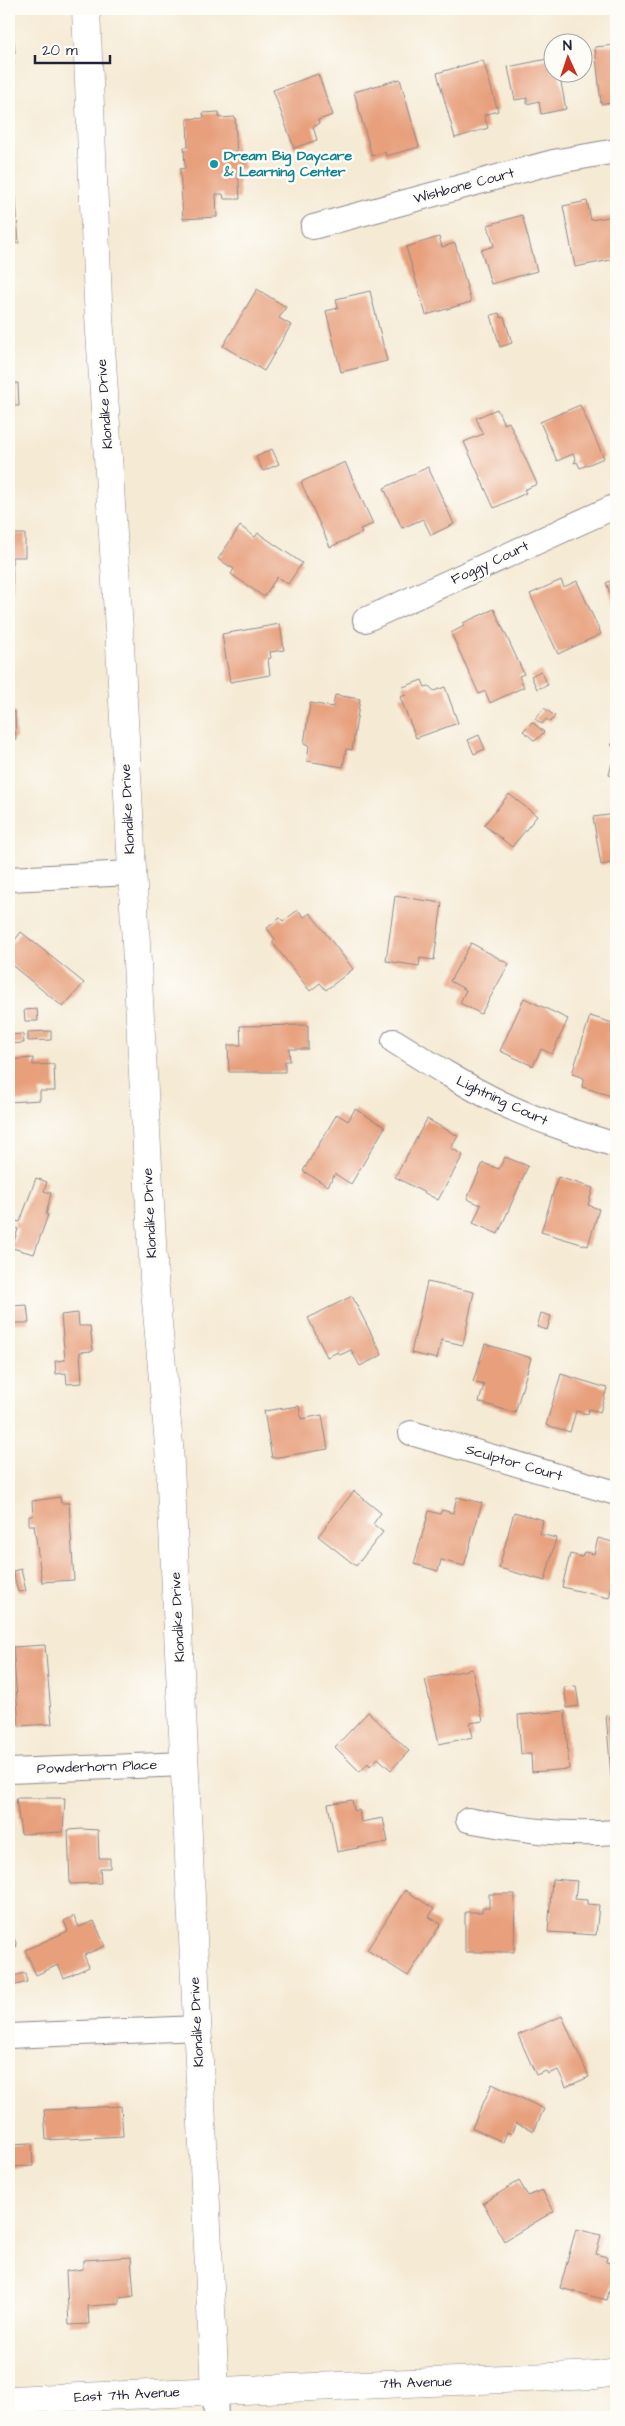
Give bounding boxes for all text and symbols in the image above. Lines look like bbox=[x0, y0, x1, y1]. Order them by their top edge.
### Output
scale bar bbox=[35, 32, 110, 64]
north arrow bbox=[542, 32, 592, 82]
text: N bbox=[562, 36, 572, 56]
text: 20 m bbox=[42, 40, 78, 61]
place label: Dream Big Daycare & Learning Center bbox=[223, 146, 352, 183]
marker: Dream Big Daycare & Learning Center bbox=[208, 158, 220, 170]
street label: Wishbone Court bbox=[411, 163, 517, 209]
street label: Klondike Drive bbox=[92, 358, 118, 450]
street label: Foggy Court bbox=[448, 536, 532, 590]
street label: Klondike Drive bbox=[116, 763, 140, 855]
street label: Lightning Court bbox=[453, 1071, 551, 1131]
street label: Klondike Drive bbox=[138, 1167, 162, 1259]
street label: Sculptor Court bbox=[463, 1440, 565, 1487]
street label: Klondike Drive bbox=[166, 1571, 190, 1663]
street label: Powderhorn Place bbox=[36, 1755, 158, 1779]
street label: Klondike Drive bbox=[185, 1976, 209, 2068]
street label: 7th Avenue bbox=[380, 2372, 453, 2394]
street label: East 7th Avenue bbox=[74, 2382, 181, 2408]

